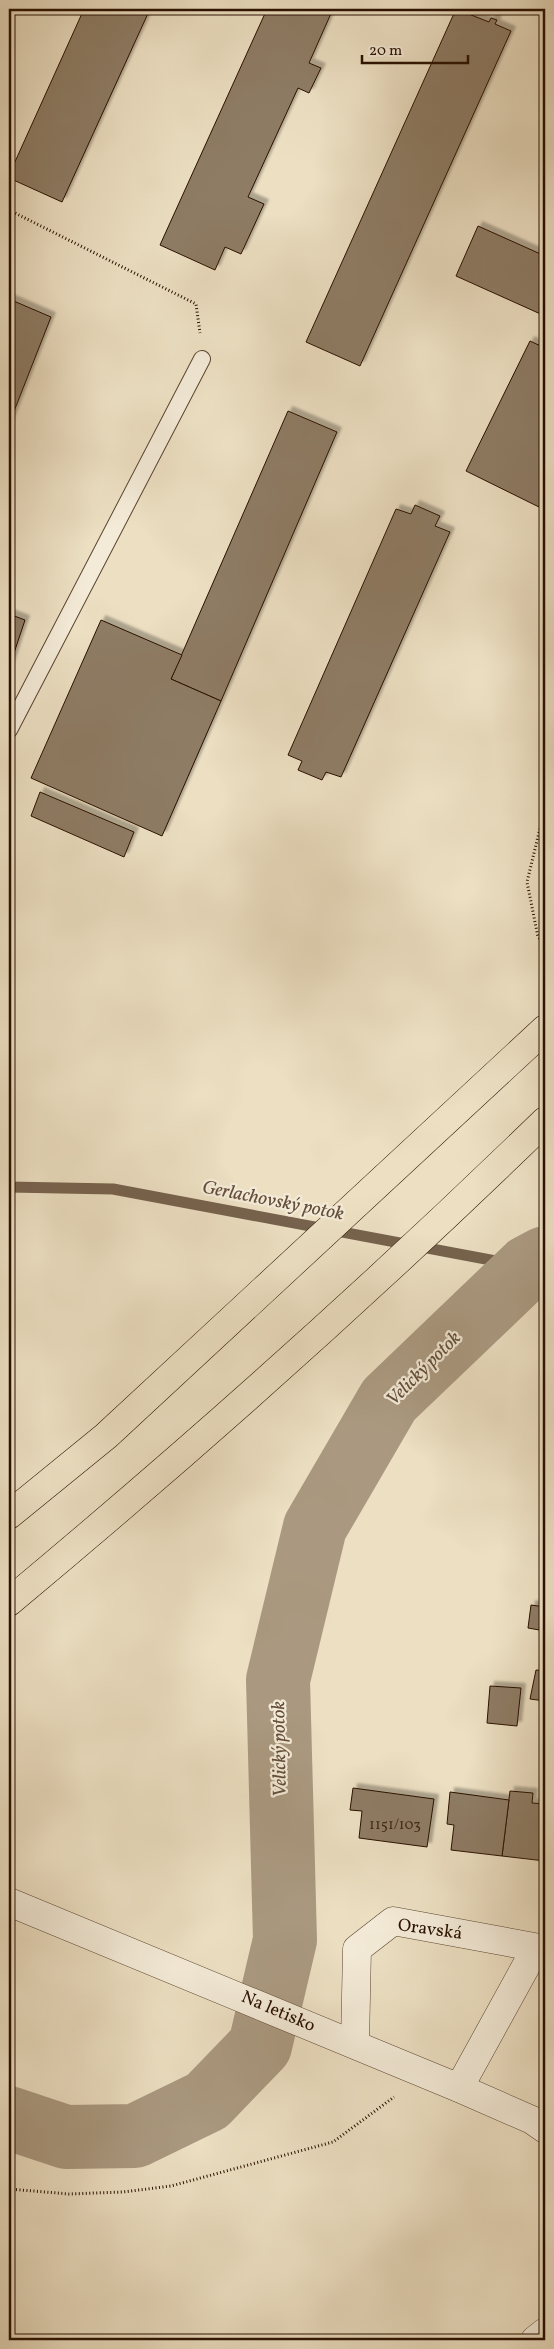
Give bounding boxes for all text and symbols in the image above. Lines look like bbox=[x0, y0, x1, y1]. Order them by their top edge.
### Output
scale bar bbox=[362, 32, 468, 64]
text: 20 m bbox=[369, 41, 402, 62]
water label: Gerlachovský potok bbox=[200, 1175, 346, 1228]
water label: Velický potok bbox=[381, 1326, 467, 1412]
water label: Velický potok bbox=[266, 1701, 294, 1797]
house number: 1151/103 bbox=[369, 1815, 421, 1836]
street label: Oravská bbox=[396, 1913, 464, 1947]
street label: Na letisko bbox=[237, 1985, 319, 2039]

